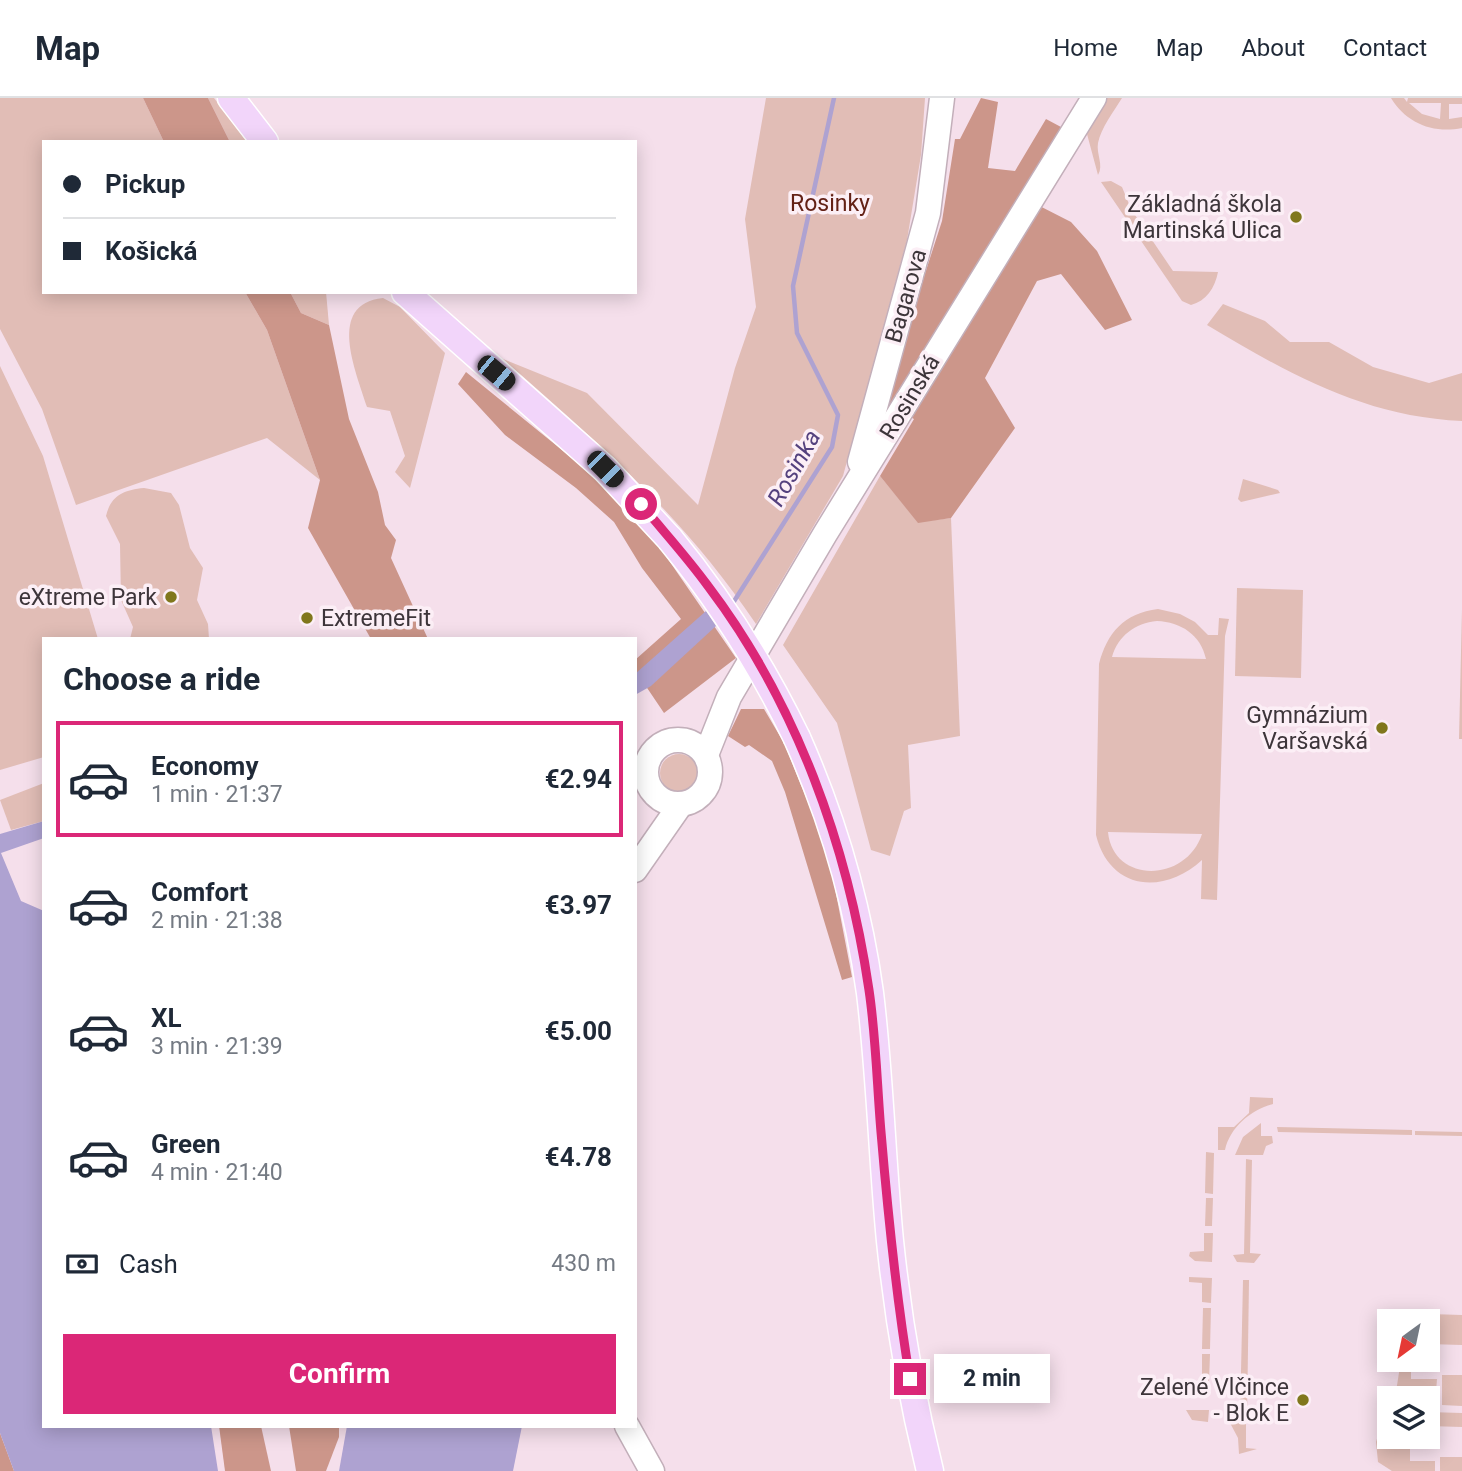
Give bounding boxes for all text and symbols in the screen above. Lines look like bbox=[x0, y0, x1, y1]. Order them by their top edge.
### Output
text: Map bbox=[35, 29, 100, 68]
text: Home bbox=[1053, 34, 1118, 62]
text: Map bbox=[1156, 34, 1203, 62]
text: About bbox=[1241, 34, 1305, 62]
text: Contact bbox=[1343, 34, 1427, 62]
text: Pickup bbox=[105, 169, 185, 199]
park label: Rosinky bbox=[790, 190, 870, 217]
place label: Základná škola Martinská Ulica bbox=[1123, 191, 1282, 244]
marker: Základná škola Martinská Ulica bbox=[1288, 209, 1304, 225]
text: Košická bbox=[105, 236, 197, 266]
street label: Bagarova bbox=[880, 246, 932, 346]
street label: Rosinská bbox=[874, 350, 946, 444]
car bbox=[474, 351, 519, 395]
water label: Rosinka bbox=[762, 425, 826, 511]
car bbox=[583, 447, 628, 491]
route start bbox=[625, 488, 657, 520]
place label: eXtreme Park bbox=[19, 584, 157, 611]
marker: eXtreme Park bbox=[163, 589, 179, 605]
place label: ExtremeFit bbox=[321, 605, 431, 632]
marker: ExtremeFit bbox=[299, 610, 315, 626]
text: Choose a ride bbox=[63, 660, 260, 698]
place label: Gymnázium Varšavská bbox=[1246, 702, 1368, 755]
marker: Gymnázium Varšavská bbox=[1374, 720, 1390, 736]
icon: car bbox=[67, 748, 130, 811]
text: Economy bbox=[151, 751, 258, 781]
text: €2.94 bbox=[545, 764, 612, 794]
text: 1 min · 21:37 bbox=[151, 781, 283, 808]
icon: car bbox=[67, 874, 130, 937]
text: Comfort bbox=[151, 877, 248, 907]
text: €3.97 bbox=[545, 890, 612, 920]
text: 2 min · 21:38 bbox=[151, 907, 283, 934]
icon: car bbox=[67, 1000, 130, 1063]
text: XL bbox=[151, 1003, 182, 1033]
text: €5.00 bbox=[545, 1016, 612, 1046]
text: 3 min · 21:39 bbox=[151, 1033, 283, 1060]
icon: car bbox=[67, 1126, 130, 1189]
text: Green bbox=[151, 1129, 221, 1159]
text: €4.78 bbox=[545, 1142, 612, 1172]
text: 4 min · 21:40 bbox=[151, 1159, 283, 1186]
icon: cash bbox=[63, 1245, 101, 1283]
text: Cash bbox=[119, 1249, 178, 1279]
text: 430 m bbox=[551, 1250, 616, 1277]
north arrow bbox=[1377, 1309, 1440, 1372]
map controls bbox=[1377, 1309, 1440, 1449]
button: Confirm bbox=[63, 1334, 616, 1414]
callout: 2 min bbox=[934, 1354, 1050, 1404]
route end bbox=[894, 1363, 926, 1395]
text: 2 min bbox=[963, 1365, 1021, 1392]
place label: Zelené Vlčince - Blok E bbox=[1140, 1374, 1289, 1427]
button: layers bbox=[1377, 1386, 1440, 1449]
marker: Zelené Vlčince - Blok E bbox=[1295, 1392, 1311, 1408]

